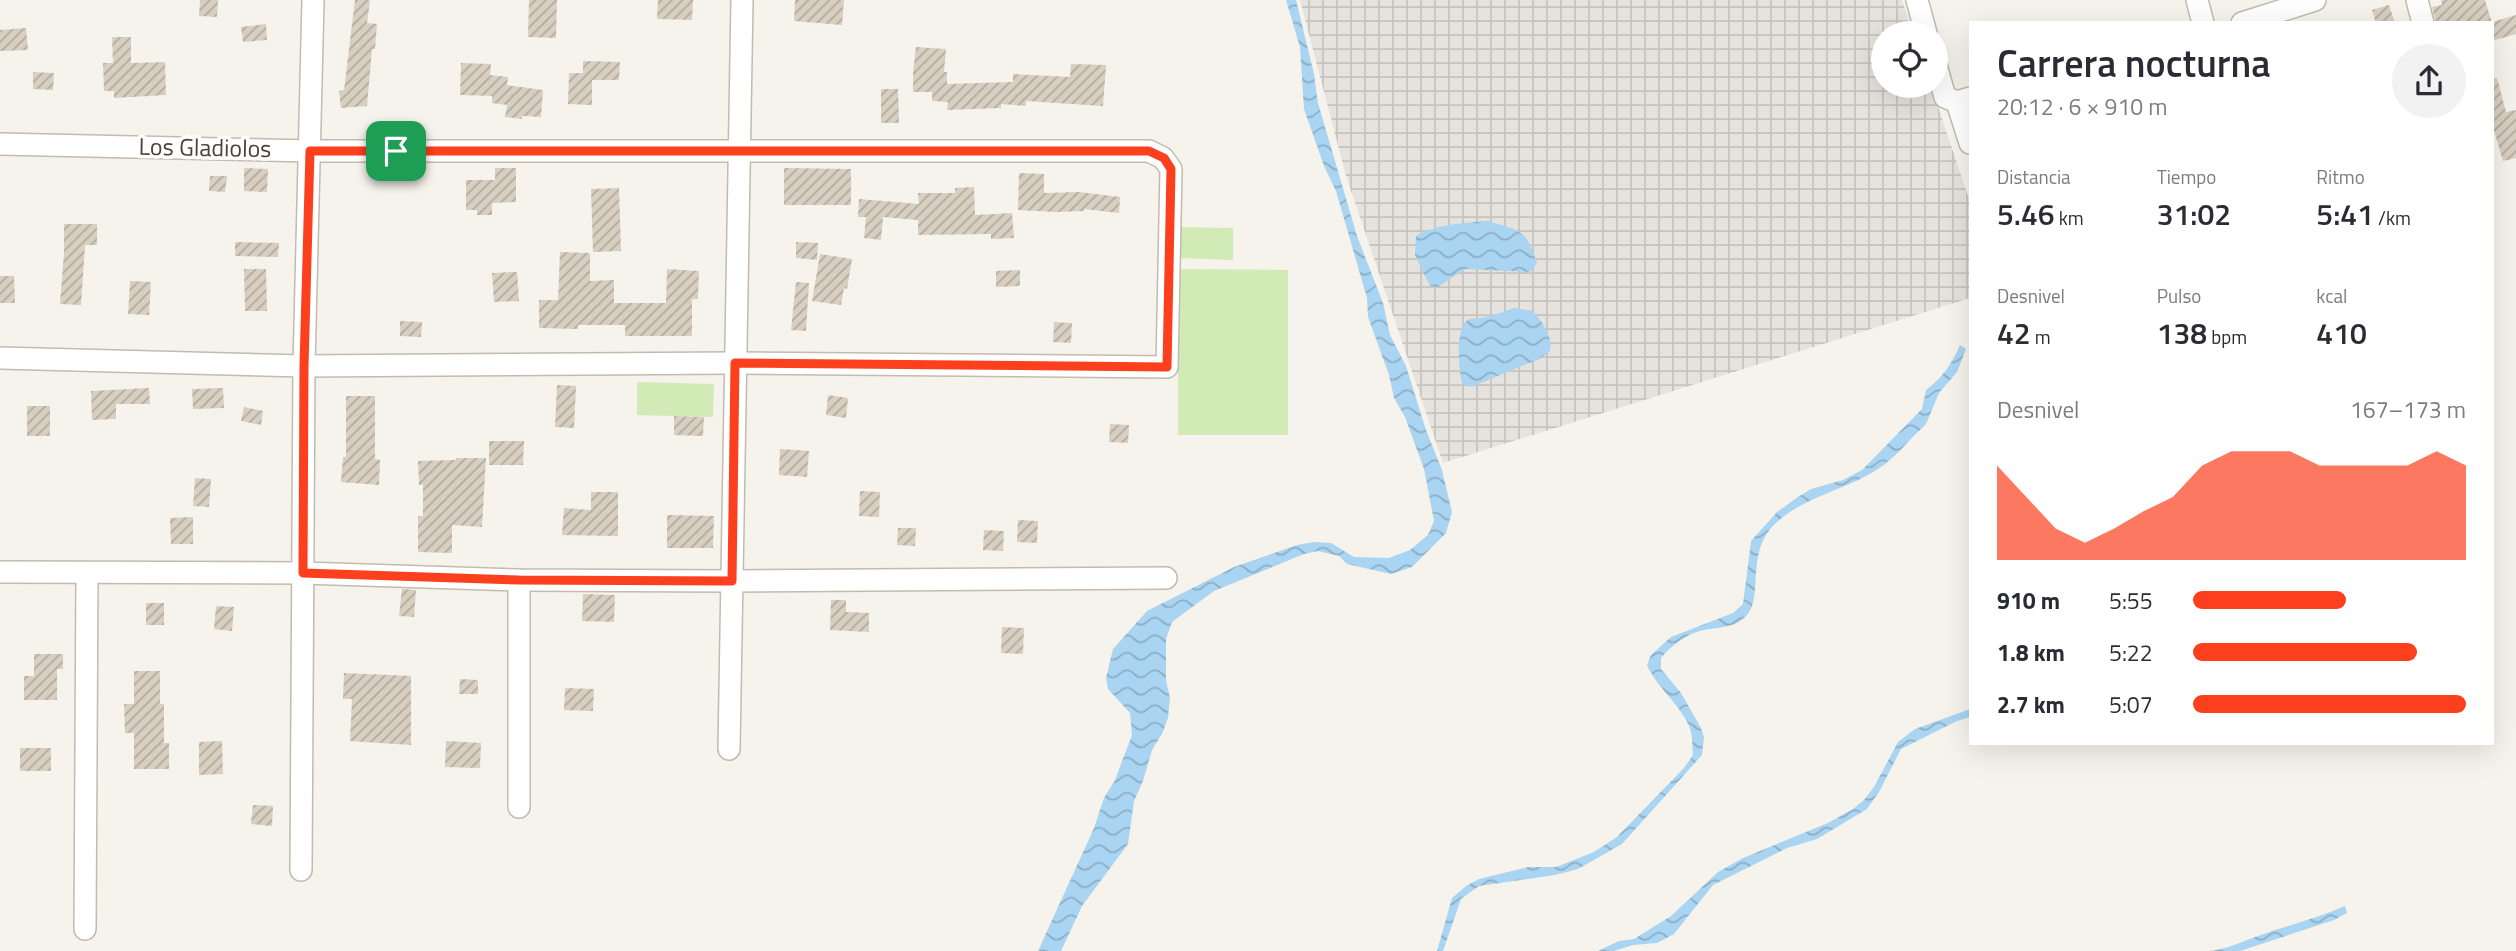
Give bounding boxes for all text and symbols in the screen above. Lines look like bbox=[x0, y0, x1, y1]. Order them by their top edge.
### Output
map controls bbox=[1871, 21, 1948, 98]
button: locate bbox=[1871, 21, 1948, 98]
text: Carrera nocturna bbox=[1997, 34, 2271, 92]
button: share bbox=[2392, 44, 2466, 118]
text: 20:12 · 6 × 910 m bbox=[1997, 89, 2167, 124]
pin bbox=[366, 121, 426, 181]
street label: Los Gladiolos bbox=[138, 128, 272, 166]
icon: arrive bbox=[377, 132, 415, 170]
text: Distancia bbox=[1997, 162, 2071, 191]
text: Tiempo bbox=[2157, 162, 2216, 191]
text: Ritmo bbox=[2316, 162, 2365, 191]
text: 5.46 bbox=[1997, 191, 2055, 237]
text: 31:02 bbox=[2157, 191, 2231, 237]
text: 5:41 bbox=[2316, 191, 2374, 237]
text: km bbox=[2055, 203, 2084, 232]
text: /km bbox=[2374, 203, 2411, 232]
text: Desnivel bbox=[1997, 281, 2065, 310]
text: Pulso bbox=[2157, 281, 2201, 310]
text: kcal bbox=[2316, 281, 2347, 310]
text: 42 bbox=[1997, 310, 2031, 356]
text: 138 bbox=[2157, 310, 2207, 356]
text: 410 bbox=[2316, 310, 2367, 356]
text: m bbox=[2031, 322, 2051, 351]
text: bpm bbox=[2207, 322, 2247, 351]
text: Desnivel bbox=[1997, 392, 2079, 427]
text: 167–173 m bbox=[2350, 392, 2466, 427]
text: 910 m bbox=[1997, 583, 2060, 618]
text: 5:55 bbox=[2109, 583, 2153, 618]
text: 1.8 km bbox=[1997, 635, 2065, 670]
text: 5:22 bbox=[2109, 635, 2153, 670]
text: 2.7 km bbox=[1997, 687, 2065, 722]
text: 5:07 bbox=[2109, 687, 2153, 722]

